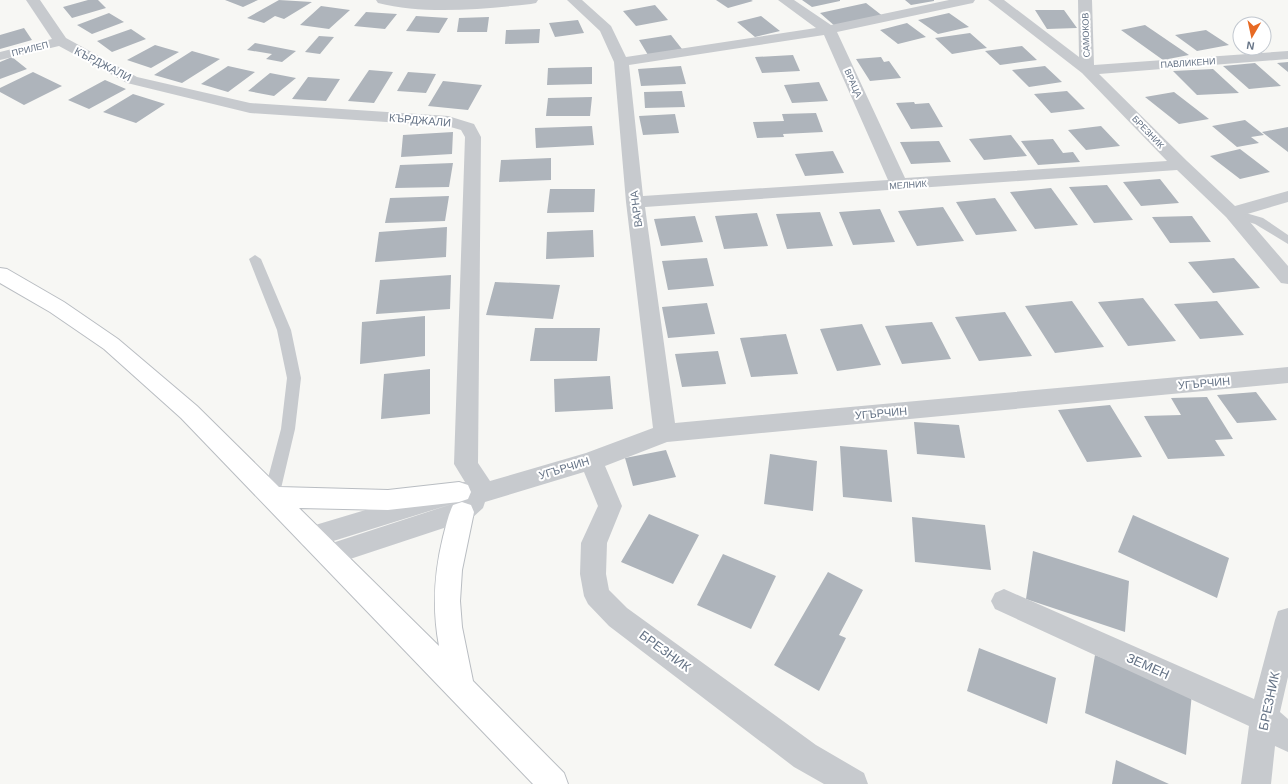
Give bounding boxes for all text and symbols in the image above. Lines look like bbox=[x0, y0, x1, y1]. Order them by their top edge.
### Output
street label: САМОКОВ bbox=[1080, 12, 1092, 58]
north arrow bbox=[1232, 16, 1272, 56]
text: N bbox=[1246, 39, 1255, 52]
street label: ПРИЛЕП bbox=[11, 40, 49, 58]
street label: КЪРДЖАЛИ bbox=[73, 45, 133, 83]
street label: ПАВЛИКЕНИ bbox=[1160, 56, 1216, 70]
street label: ВРАЦА bbox=[842, 67, 864, 99]
street label: КЪРДЖАЛИ bbox=[389, 111, 451, 129]
street label: БРЕЗНИК bbox=[1130, 114, 1166, 151]
street label: МЕЛНИК bbox=[889, 179, 928, 191]
street label: ВАРНА bbox=[628, 189, 644, 228]
street label: УГЪРЧИН bbox=[1177, 375, 1231, 391]
street label: УГЪРЧИН bbox=[854, 405, 908, 421]
street label: УГЪРЧИН bbox=[537, 455, 591, 481]
street label: БРЕЗНИК bbox=[636, 627, 694, 675]
street label: ЗЕМЕН bbox=[1124, 650, 1172, 682]
street label: БРЕЗНИК bbox=[1255, 670, 1283, 732]

